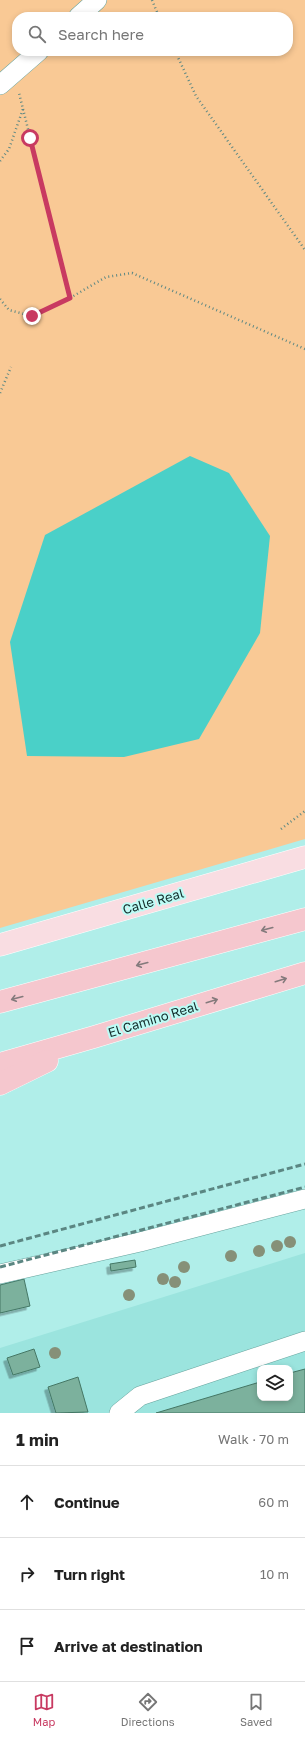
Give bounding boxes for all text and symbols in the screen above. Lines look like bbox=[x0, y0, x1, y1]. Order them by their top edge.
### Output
search box bbox=[12, 12, 293, 56]
icon: search bbox=[26, 23, 48, 45]
text: Search here bbox=[58, 25, 144, 43]
route start bbox=[21, 129, 39, 147]
route end bbox=[23, 307, 41, 325]
street label: Calle Real bbox=[121, 885, 185, 917]
one-way arrow bbox=[261, 926, 274, 934]
one-way arrow bbox=[136, 960, 149, 968]
one-way arrow bbox=[274, 976, 287, 983]
one-way arrow bbox=[10, 995, 23, 1002]
one-way arrow bbox=[205, 997, 218, 1004]
street label: El Camino Real bbox=[106, 998, 200, 1040]
map controls bbox=[257, 1365, 293, 1401]
button: layers bbox=[257, 1365, 293, 1401]
text: 1 min bbox=[16, 1429, 59, 1450]
text: Walk · 70 m bbox=[218, 1431, 289, 1447]
icon: ahead bbox=[16, 1491, 38, 1513]
text: Continue bbox=[54, 1493, 120, 1511]
text: 60 m bbox=[258, 1494, 289, 1510]
icon: right bbox=[16, 1563, 38, 1585]
text: Turn right bbox=[54, 1565, 125, 1583]
text: 10 m bbox=[260, 1566, 289, 1582]
icon: arrive bbox=[16, 1635, 38, 1657]
text: Arrive at destination bbox=[54, 1637, 203, 1655]
tab: Map bbox=[33, 1691, 55, 1728]
tab: Directions bbox=[121, 1691, 175, 1728]
tab: Saved bbox=[240, 1691, 272, 1728]

